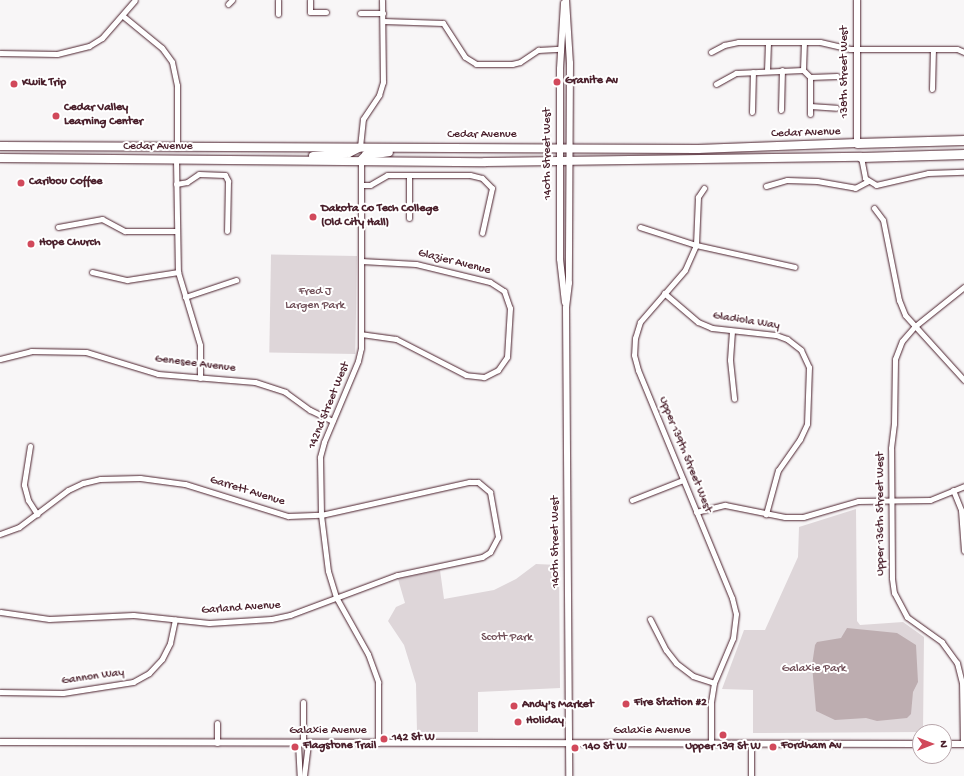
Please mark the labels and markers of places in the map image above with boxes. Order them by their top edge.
place label: Granite Av [565,75,618,89]
place label: Kwik Trip [22,77,66,91]
marker: Granite Av [552,77,562,87]
marker: Kwik Trip [9,79,19,89]
place label: Cedar Valley Learning Center [64,102,143,130]
marker: Cedar Valley Learning Center [51,111,61,121]
place label: Caribou Coffee [29,176,103,190]
marker: Caribou Coffee [16,178,26,188]
place label: Dakota Co Tech College (Old City Hall) [321,203,438,231]
marker: Dakota Co Tech College (Old City Hall) [308,212,318,222]
place label: Hope Church [39,237,100,251]
marker: Hope Church [26,239,36,249]
place label: Fire Station #2 [634,697,707,711]
place label: Andy's Market [522,699,594,713]
marker: Fire Station #2 [621,699,631,709]
marker: Andy's Market [509,701,519,711]
place label: Holiday [526,715,564,729]
marker: Holiday [513,717,523,727]
marker: Upper 139 St W [718,730,728,740]
place label: 142 St W [392,732,435,746]
marker: 142 St W [379,734,389,744]
place label: Flagstone Trail [303,740,376,754]
place label: Fordham Av [781,740,841,754]
place label: 140 St W [583,741,627,755]
place label: Upper 139 St W [685,741,761,755]
marker: Flagstone Trail [290,742,300,752]
marker: Fordham Av [768,742,778,752]
marker: 140 St W [570,743,580,753]

